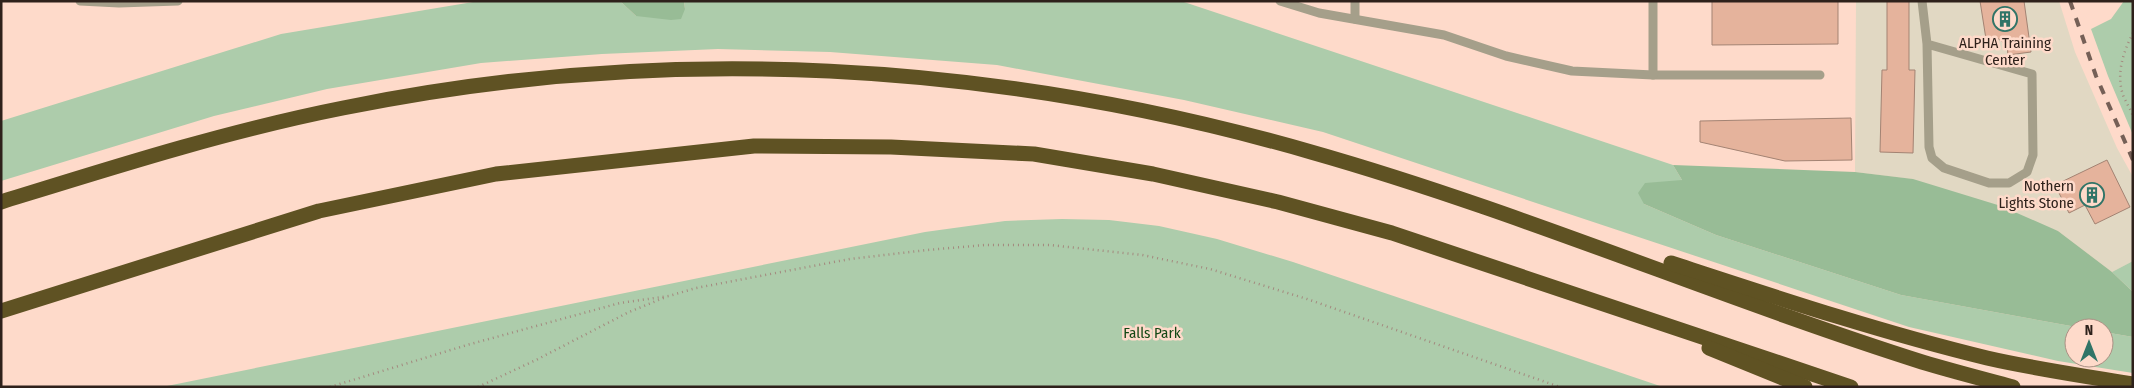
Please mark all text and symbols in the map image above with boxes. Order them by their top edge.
building icon: ALPHA Training Center [1992,6,2018,32]
place label: ALPHA Training Center [1959,34,2051,69]
place label: Nothern Lights Stone [1998,177,2074,212]
building icon: Nothern Lights Stone [2079,182,2105,208]
north arrow [2064,318,2114,368]
text: N [2085,322,2093,339]
park label: Falls Park [1123,324,1181,342]

